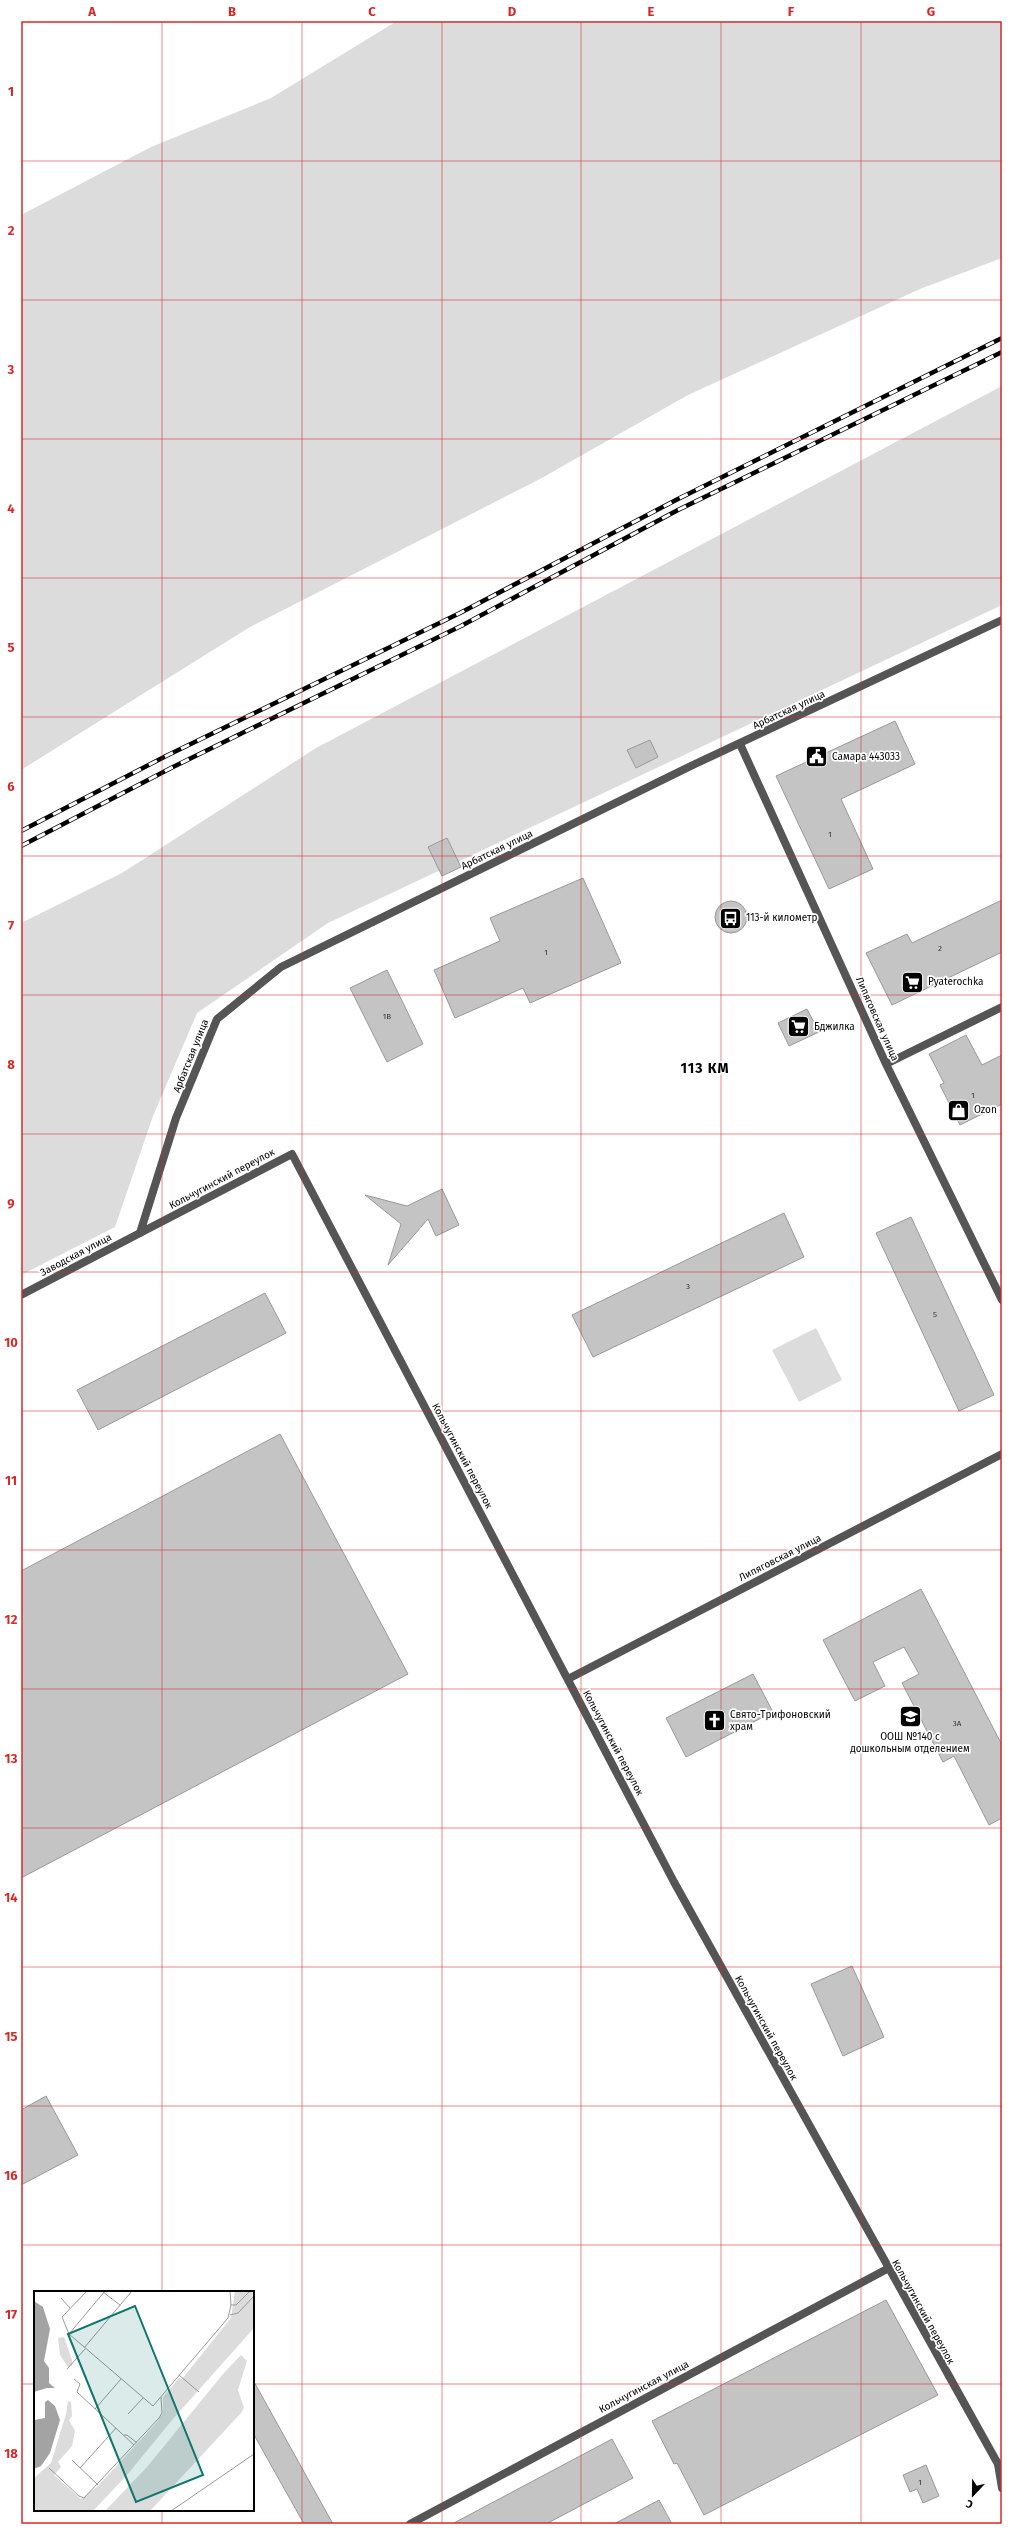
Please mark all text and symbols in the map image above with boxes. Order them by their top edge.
text: A [87,4,96,19]
text: B [228,4,236,19]
text: C [368,4,376,19]
text: D [508,4,517,19]
text: E [648,4,655,19]
text: F [788,4,795,19]
text: G [927,4,935,19]
text: 1 [8,84,14,99]
text: 2 [8,223,15,238]
text: 3 [7,362,15,377]
text: 4 [7,501,15,516]
text: 5 [8,640,15,655]
street label: Арбатская улица [751,688,827,732]
public building icon: Самара 443033 [804,744,830,770]
place label: Самара 443033 [832,751,900,763]
text: 6 [7,779,15,794]
street label: Арбатская улица [459,827,535,873]
house number: 1 [828,830,832,839]
bus stop icon: 113-й километр [718,905,744,931]
place label: 113-й километр [746,912,817,924]
text: 7 [8,918,14,933]
house number: 2 [938,944,942,953]
house number: 1 [544,948,548,957]
supermarket icon: Pyaterochka [900,969,926,995]
street label: Липяговская улица [853,975,901,1063]
place label: Pyaterochka [928,976,983,988]
house number: 1В [383,1012,391,1021]
supermarket icon: Бджилка [785,1014,811,1040]
street label: Арбатская улица [171,1018,211,1094]
place label: Бджилка [814,1021,855,1033]
text: 8 [7,1057,15,1072]
district label: 113 КМ [680,1060,730,1077]
house number: 1 [971,1091,975,1100]
shop icon: Ozon [945,1097,971,1123]
place label: Ozon [974,1104,997,1116]
street label: Кольчугинский переулок [167,1146,278,1212]
text: 9 [7,1196,15,1211]
street label: Заводская улица [38,1231,114,1279]
house number: 3 [686,1282,690,1291]
house number: 5 [933,1310,937,1319]
text: 10 [4,1335,18,1350]
street label: Кольчугинский переулок [429,1401,495,1512]
text: 11 [5,1473,17,1488]
street label: Липяговская улица [737,1532,823,1584]
text: 12 [5,1612,18,1627]
street label: Кольчугинский переулок [580,1688,646,1799]
school or university icon: ООШ №140 с дошкольным отделением [897,1704,923,1730]
church icon: Свято-Трифоновский храм [702,1708,728,1734]
place label: Свято-Трифоновский храм [730,1709,831,1733]
house number: 3А [953,1719,962,1728]
place label: ООШ №140 с дошкольным отделением [850,1731,970,1755]
text: 13 [5,1751,18,1766]
text: 14 [4,1890,18,1905]
street label: Кольчугинский переулок [732,1974,800,2083]
text: 15 [4,2029,18,2044]
text: 16 [4,2168,18,2183]
street label: Кольчугинский переулок [889,2258,957,2367]
inset map [34,2291,254,2511]
text: 17 [5,2307,17,2322]
street label: Кольчугинская улица [597,2358,691,2416]
text: 18 [4,2446,18,2461]
north arrow [953,2475,993,2515]
house number: 1 [918,2478,922,2487]
text: С [963,2496,975,2511]

